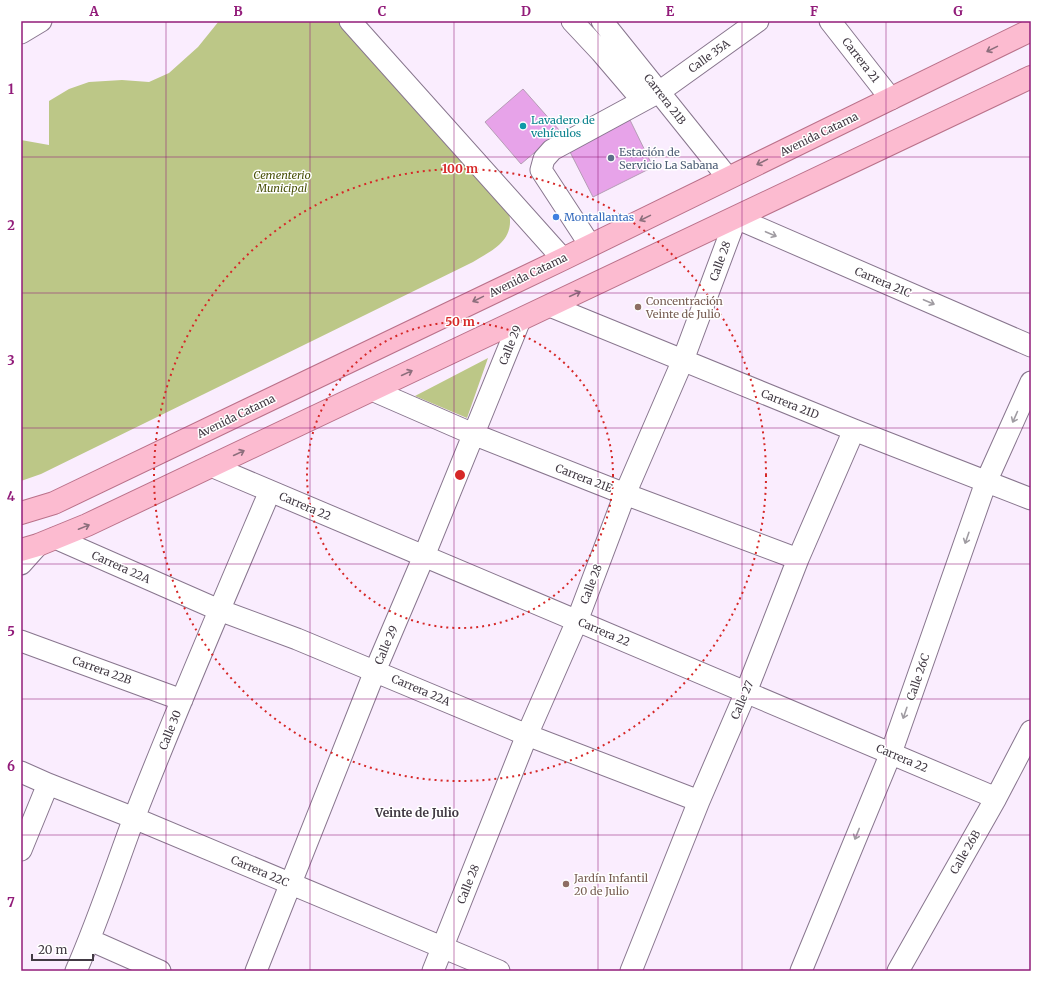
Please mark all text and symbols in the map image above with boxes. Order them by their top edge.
text: A [88,3,99,20]
text: B [233,3,243,20]
text: C [378,3,387,20]
text: D [521,3,531,20]
text: E [666,3,675,20]
text: F [810,3,818,20]
text: G [953,3,963,20]
street label: Carrera 21 [839,35,883,85]
street label: Calle 35A [686,36,733,76]
one-way arrow [986,46,998,53]
street label: Carrera 21B [641,71,689,128]
text: 1 [8,81,14,98]
street label: Avenida Catama [777,109,860,159]
place label: Lavadero de vehículos [530,113,595,140]
marker: Lavadero de vehículos [518,121,528,131]
place label: Estación de Servicio La Sabana [619,145,719,172]
marker: Estación de Servicio La Sabana [606,153,616,163]
one-way arrow [756,159,768,166]
text: 100 m [442,161,478,176]
park label: Cementerio Municipal [253,168,311,195]
place label: Montallantas [564,210,634,224]
marker: Montallantas [551,212,561,222]
one-way arrow [639,215,651,222]
text: 2 [7,217,15,234]
one-way arrow [765,230,777,238]
street label: Calle 28 [706,239,734,283]
street label: Avenida Catama [486,250,569,300]
street label: Carrera 21C [853,264,913,300]
one-way arrow [569,290,581,297]
place label: Concentración Veinte de Julio [645,294,724,321]
one-way arrow [472,296,484,303]
one-way arrow [923,299,935,306]
marker: Concentración Veinte de Julio [633,302,643,312]
text: 50 m [445,314,475,329]
street label: Calle 29 [496,323,524,367]
text: 3 [7,352,15,369]
one-way arrow [401,369,413,376]
street label: Carrera 21D [759,386,821,422]
street label: Avenida Catama [194,391,277,441]
one-way arrow [1011,411,1018,423]
one-way arrow [233,449,245,456]
street label: Carrera 21E [554,461,614,495]
centre of rings [453,468,467,482]
text: 4 [7,488,16,505]
street label: Carrera 22 [277,489,333,523]
one-way arrow [77,522,89,530]
one-way arrow [962,532,970,544]
street label: Carrera 22A [90,548,153,586]
street label: Calle 28 [577,562,605,606]
street label: Carrera 22 [576,615,632,649]
text: 5 [7,623,15,640]
street label: Calle 29 [371,623,401,667]
street label: Calle 26C [903,652,933,702]
street label: Carrera 22B [70,653,134,687]
street label: Carrera 22A [389,671,453,709]
street label: Calle 27 [728,678,756,722]
one-way arrow [901,707,908,720]
street label: Calle 30 [156,708,184,752]
street label: Carrera 22 [874,741,930,775]
text: 6 [7,758,15,775]
district label: Veinte de Julio [374,805,459,820]
street label: Calle 26B [947,827,983,876]
one-way arrow [853,828,861,840]
street label: Carrera 22C [229,852,291,890]
street label: Calle 28 [454,862,482,906]
place label: Jardín Infantil 20 de Julio [573,871,649,898]
marker: Jardín Infantil 20 de Julio [561,879,571,889]
text: 7 [7,894,15,911]
scale bar [32,936,93,962]
text: 20 m [38,942,67,957]

